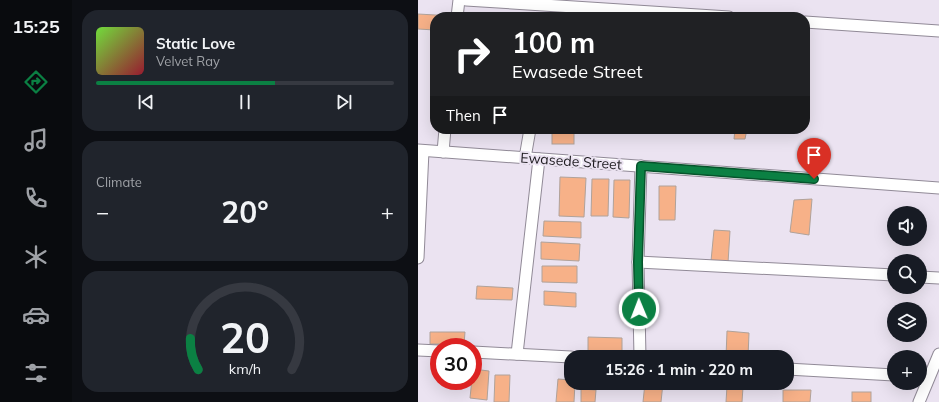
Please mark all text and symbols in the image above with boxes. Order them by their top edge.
text: 15:25 [12,15,60,38]
text: 100 m [512,25,595,60]
icon: right [446,28,498,80]
text: Static Love [156,34,235,53]
text: Velvet Ray [156,53,220,69]
text: Ewasede Street [512,60,642,83]
icon: directions [22,68,50,96]
icon: previous [135,91,157,113]
icon: pause [234,91,256,113]
icon: next [333,91,355,113]
icon: arrive [489,104,511,126]
text: Then [446,106,481,125]
icon: music [22,126,50,154]
pin [797,138,831,179]
icon: arrive [803,144,825,166]
street label: Ewasede Street [520,148,622,174]
text: Climate [96,174,142,190]
icon: phone [22,184,50,212]
text: 20° [221,193,269,231]
text: − [96,198,109,226]
text: + [381,198,394,226]
map controls [887,206,927,390]
button: sound [887,206,927,246]
icon: climate [22,243,50,271]
button: search [887,254,927,294]
position arrow [618,288,660,330]
icon: car [22,301,50,329]
button: layers [887,302,927,342]
text: 20 [220,310,270,362]
speed limit sign: 30 [430,338,482,390]
button: + [887,350,927,390]
icon: filters [22,359,50,387]
text: km/h [229,359,261,377]
text: 15:26 · 1 min · 220 m [605,360,753,379]

